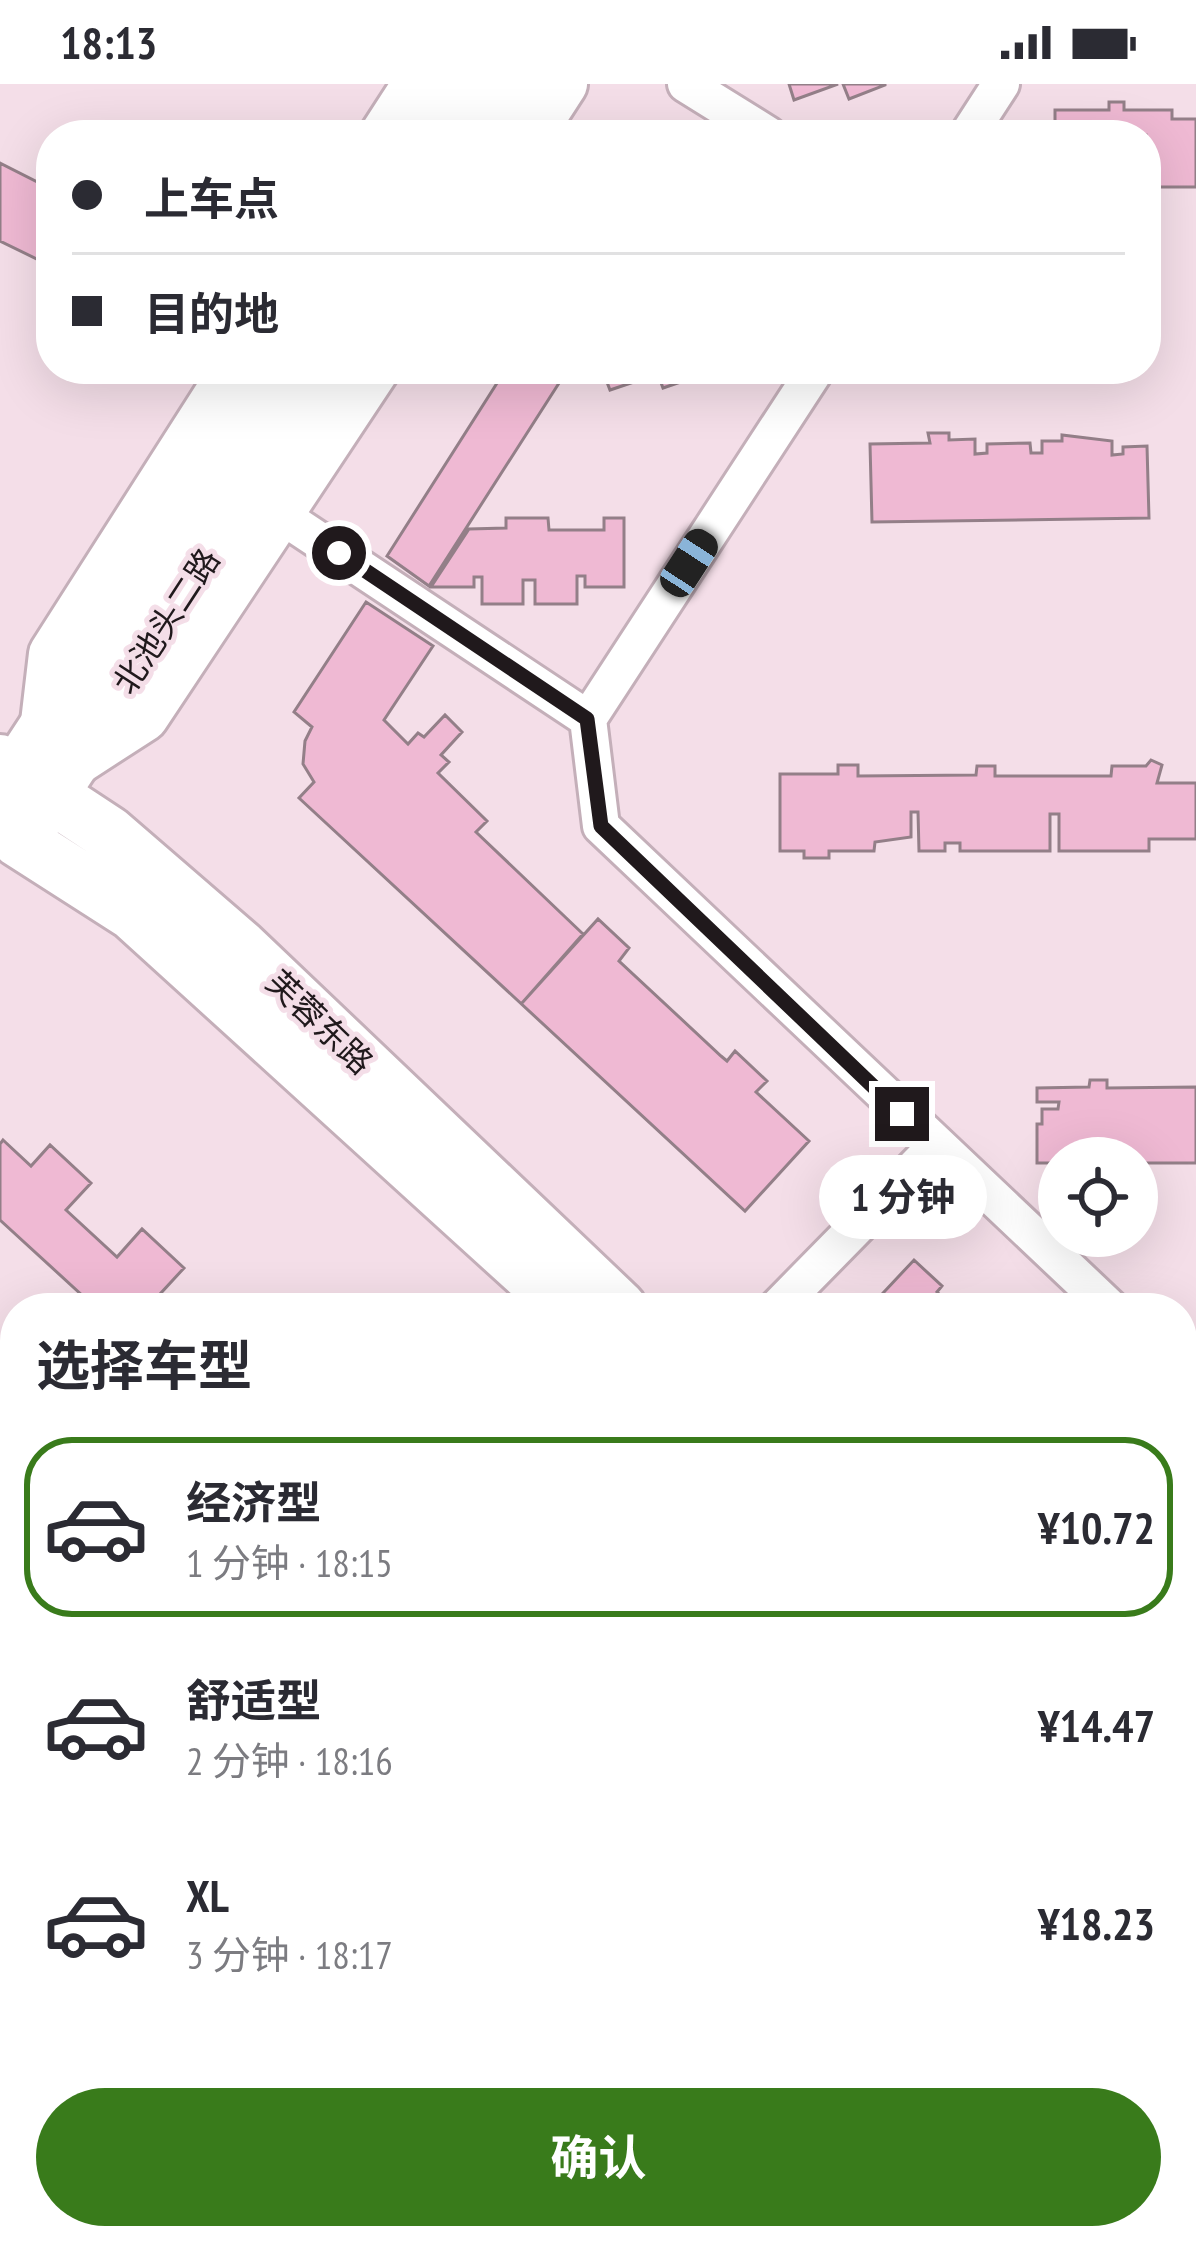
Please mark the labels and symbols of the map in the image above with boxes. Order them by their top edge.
car [654,523,724,603]
route start [312,526,366,580]
street label: 北池头二路 [103,540,229,702]
street label: 芙蓉东路 [258,960,383,1083]
route end [875,1087,929,1141]
callout: 1 分钟 [818,1156,986,1240]

